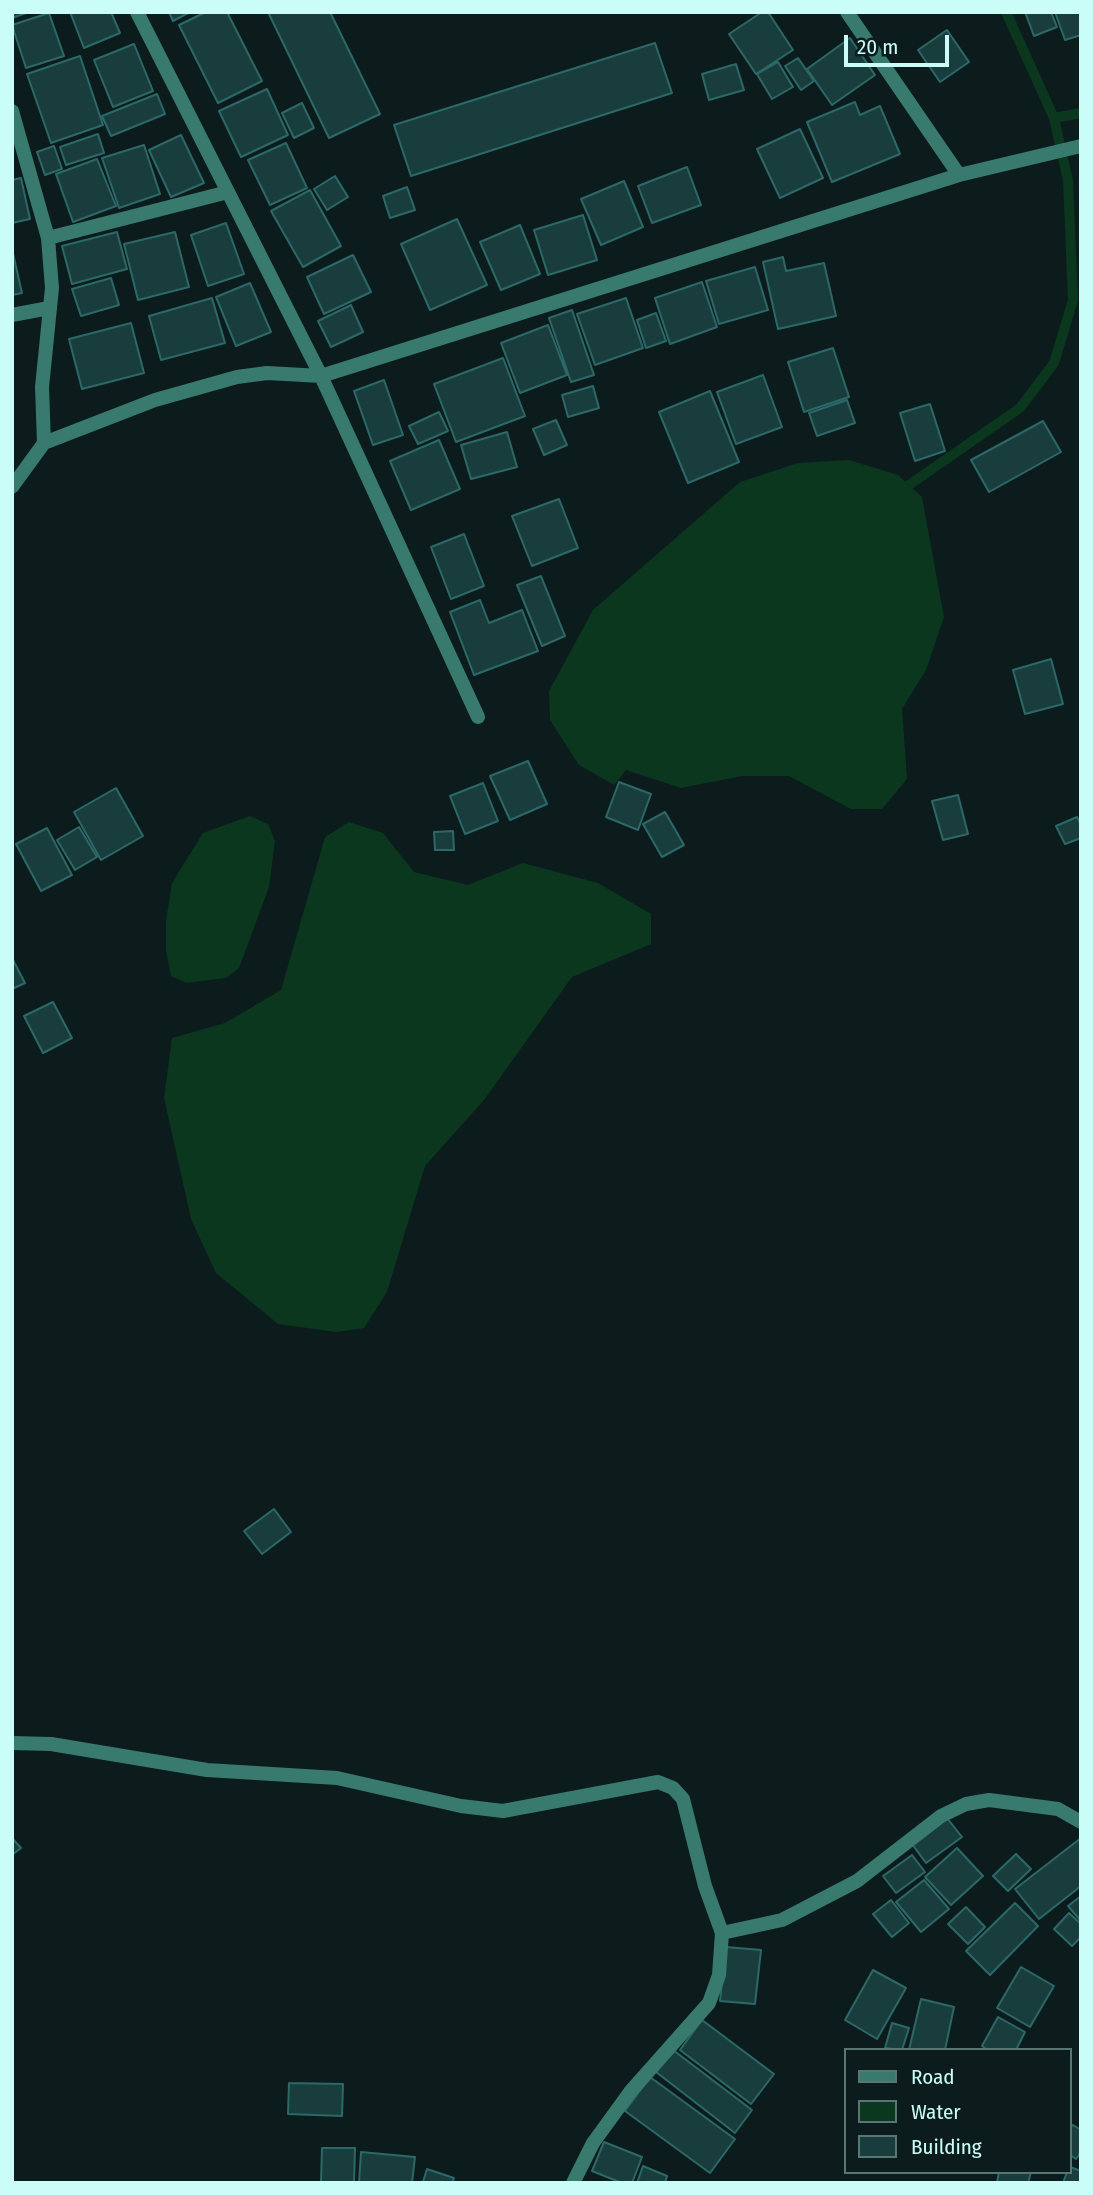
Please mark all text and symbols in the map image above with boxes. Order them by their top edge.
scale bar [848,21,953,65]
text: 20 m [857,34,898,60]
legend [844,2048,1072,2174]
text: Road [911,2064,955,2090]
text: Water [911,2099,961,2125]
text: Building [911,2134,982,2160]

